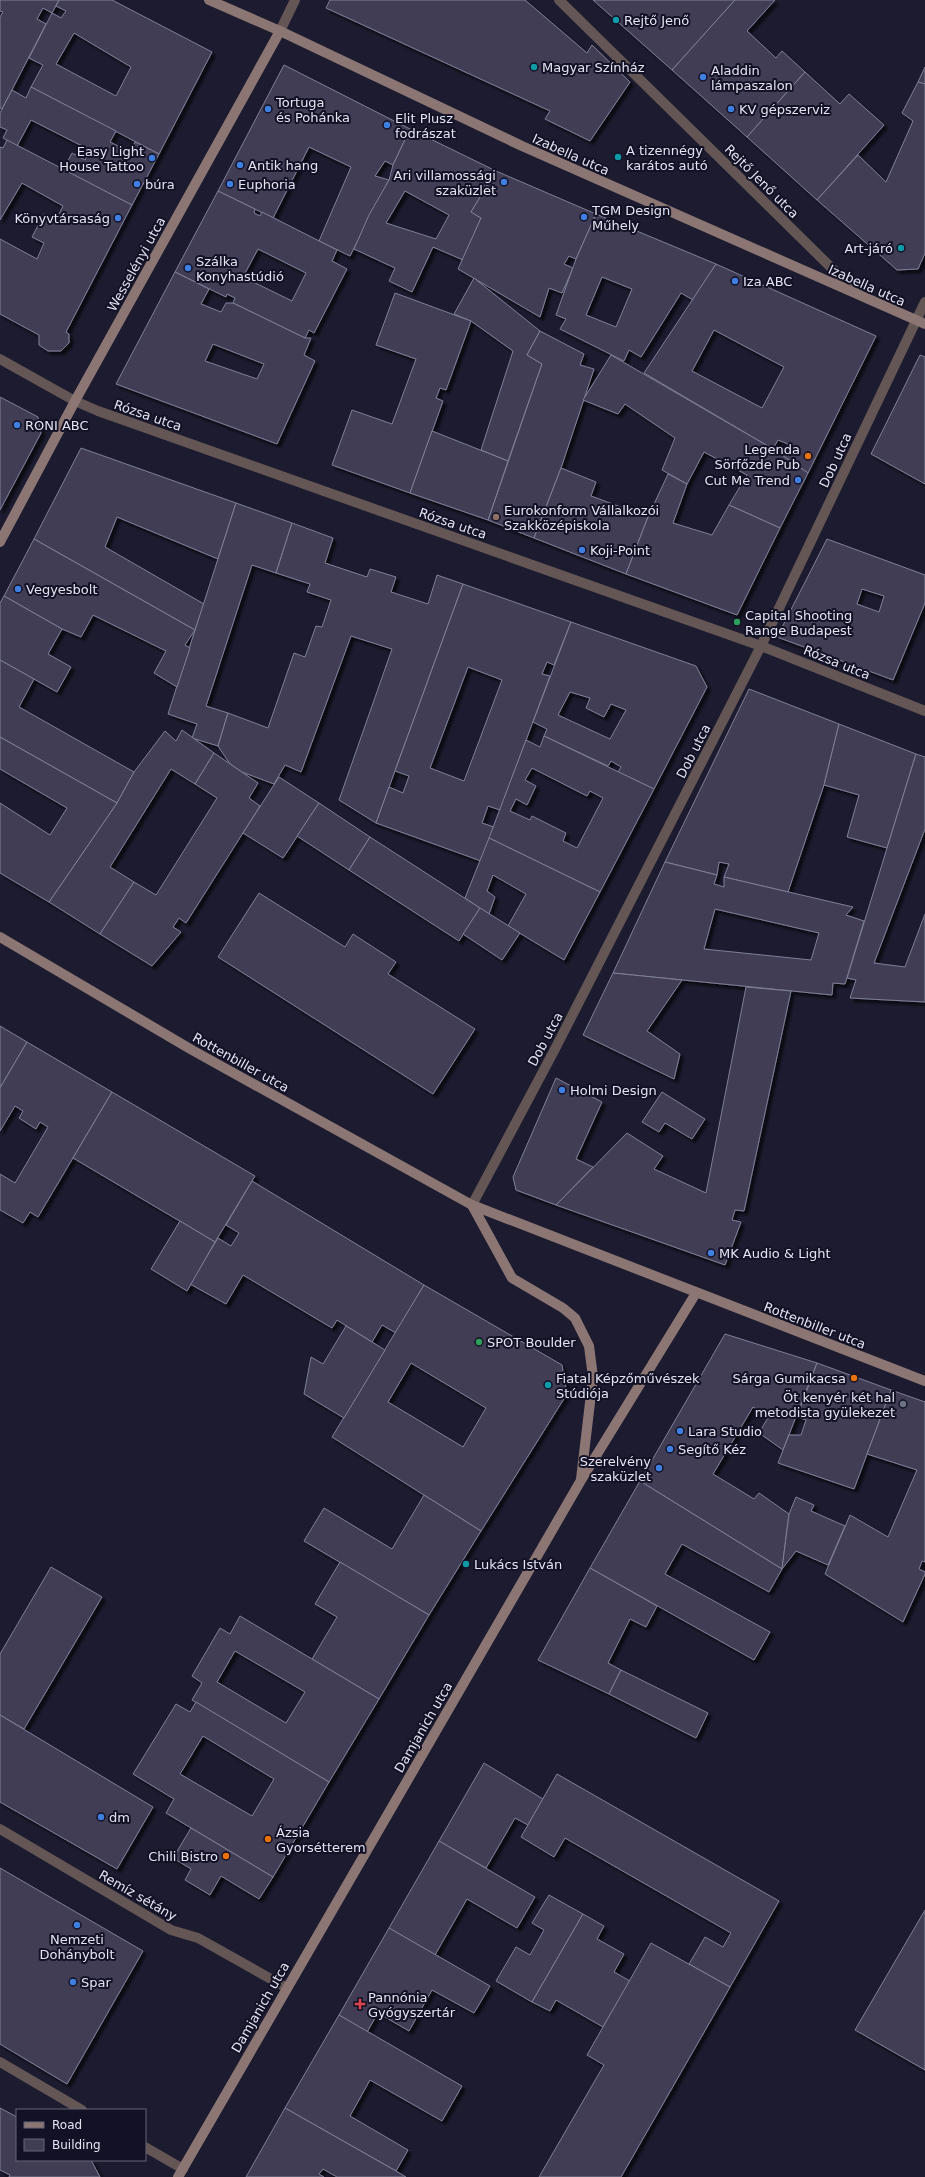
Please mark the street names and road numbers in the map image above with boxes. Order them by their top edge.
street label: Izabella utca [530,131,612,178]
street label: Rejtő Jenő utca [722,141,802,221]
street label: Wesselényi utca [104,215,169,314]
street label: Izabella utca [826,262,908,309]
street label: Rózsa utca [112,397,184,434]
street label: Dob utca [816,430,855,490]
street label: Rózsa utca [417,505,489,542]
street label: Rózsa utca [801,642,872,683]
street label: Dob utca [673,722,713,781]
street label: Dob utca [525,1010,566,1069]
street label: Rottenbiller utca [190,1030,292,1095]
street label: Rottenbiller utca [762,1299,868,1352]
street label: Damjanich utca [391,1679,455,1775]
street label: Remíz sétány [96,1867,180,1924]
street label: Damjanich utca [228,1959,292,2055]

